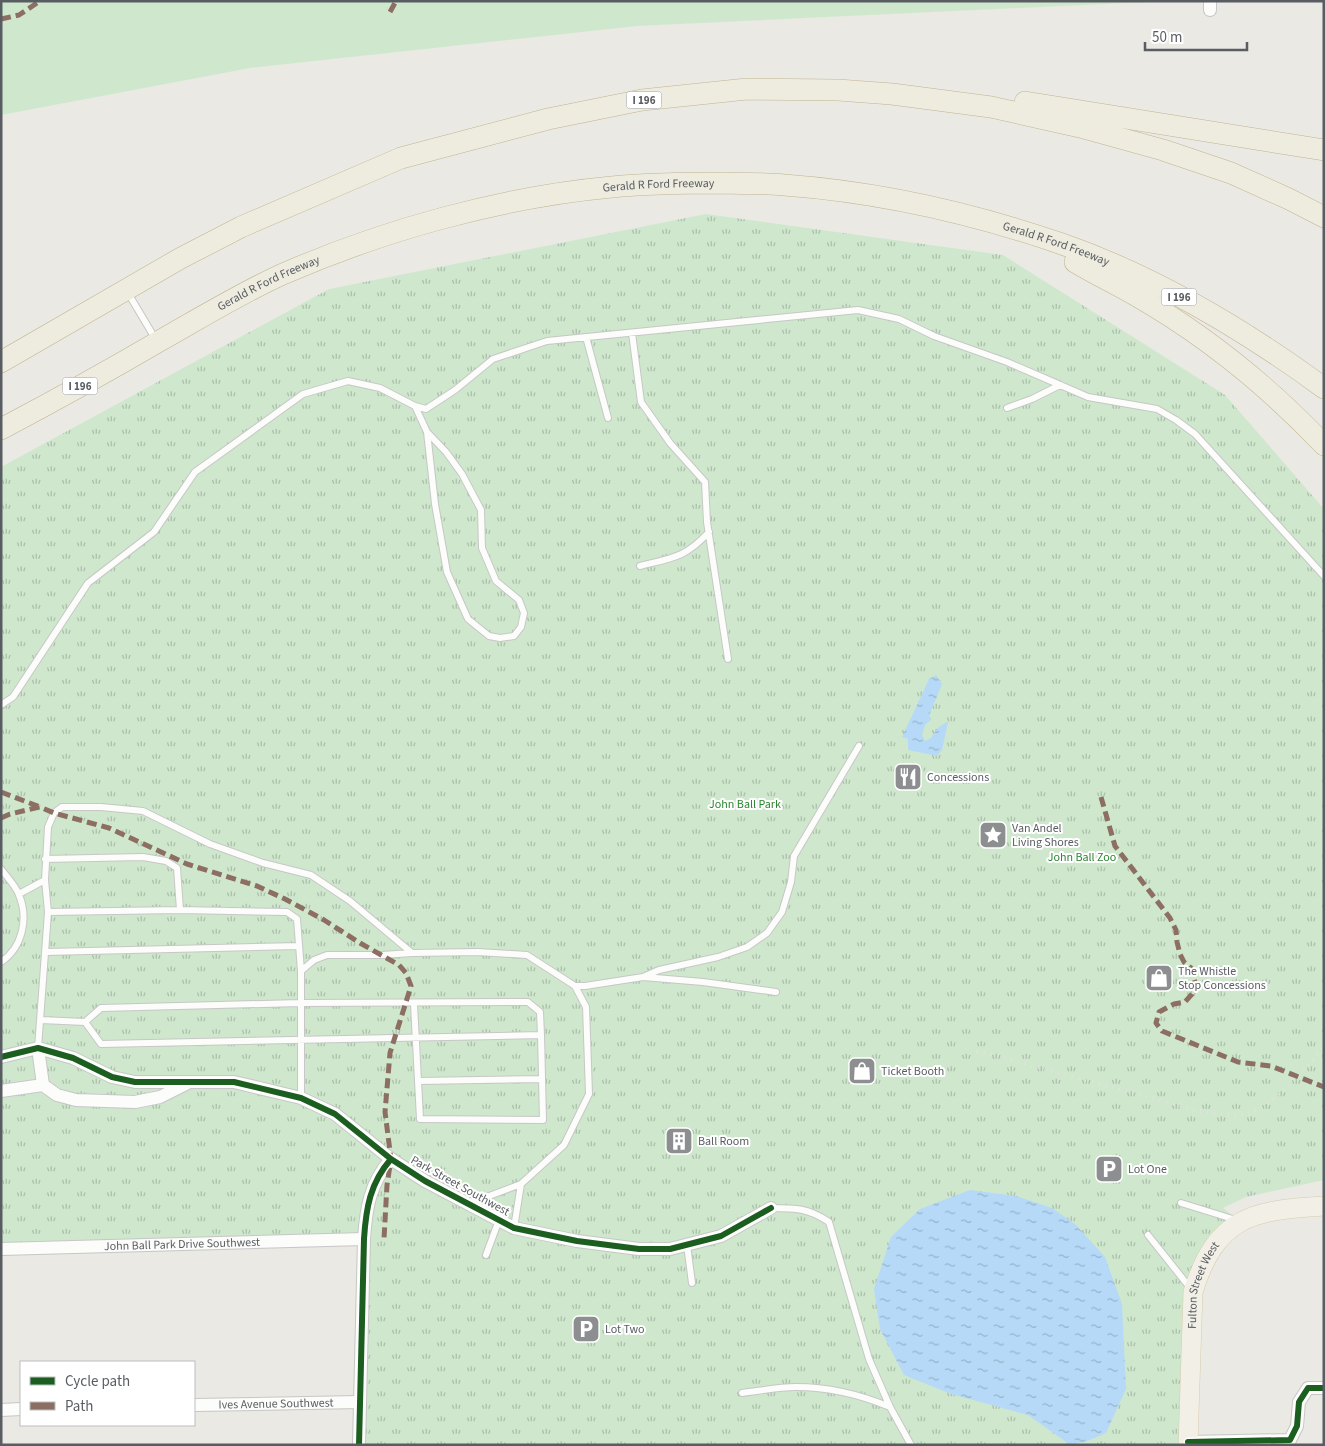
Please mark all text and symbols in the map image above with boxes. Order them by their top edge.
scale bar [1145,20,1248,52]
text: 50 m [1152,27,1182,48]
road number: I 196 [626,92,662,108]
street label: Gerald R Ford Freeway [602,175,715,196]
street label: Gerald R Ford Freeway [1001,217,1113,270]
street label: Gerald R Ford Freeway [214,251,323,315]
road number: I 196 [1162,288,1196,306]
road number: I 196 [62,378,98,394]
restaurant icon: Concessions [893,762,923,792]
place label: Concessions [927,769,989,786]
park label: John Ball Park [709,796,781,813]
place icon: Van Andel Living Shores [978,820,1008,850]
place label: Van Andel Living Shores [1012,820,1079,851]
park label: John Ball Zoo [1048,849,1116,866]
shop icon: The Whistle Stop Concessions [1144,963,1174,993]
place label: The Whistle Stop Concessions [1178,963,1266,994]
shop icon: Ticket Booth [847,1056,877,1086]
place label: Ticket Booth [881,1063,944,1080]
building icon: Ball Room [664,1126,694,1156]
place label: Ball Room [698,1133,749,1150]
street label: Park Street Southwest [407,1152,513,1220]
parking icon: Lot One [1094,1154,1124,1184]
place label: Lot One [1128,1161,1167,1178]
street label: John Ball Park Drive Southwest [104,1233,260,1255]
street label: Fulton Street West [1183,1238,1223,1329]
parking icon: Lot Two [571,1314,601,1344]
place label: Lot Two [605,1321,645,1338]
legend [20,1361,195,1426]
text: Cycle path [65,1371,130,1392]
street label: Ives Avenue Southwest [218,1394,334,1413]
text: Path [65,1396,93,1417]

